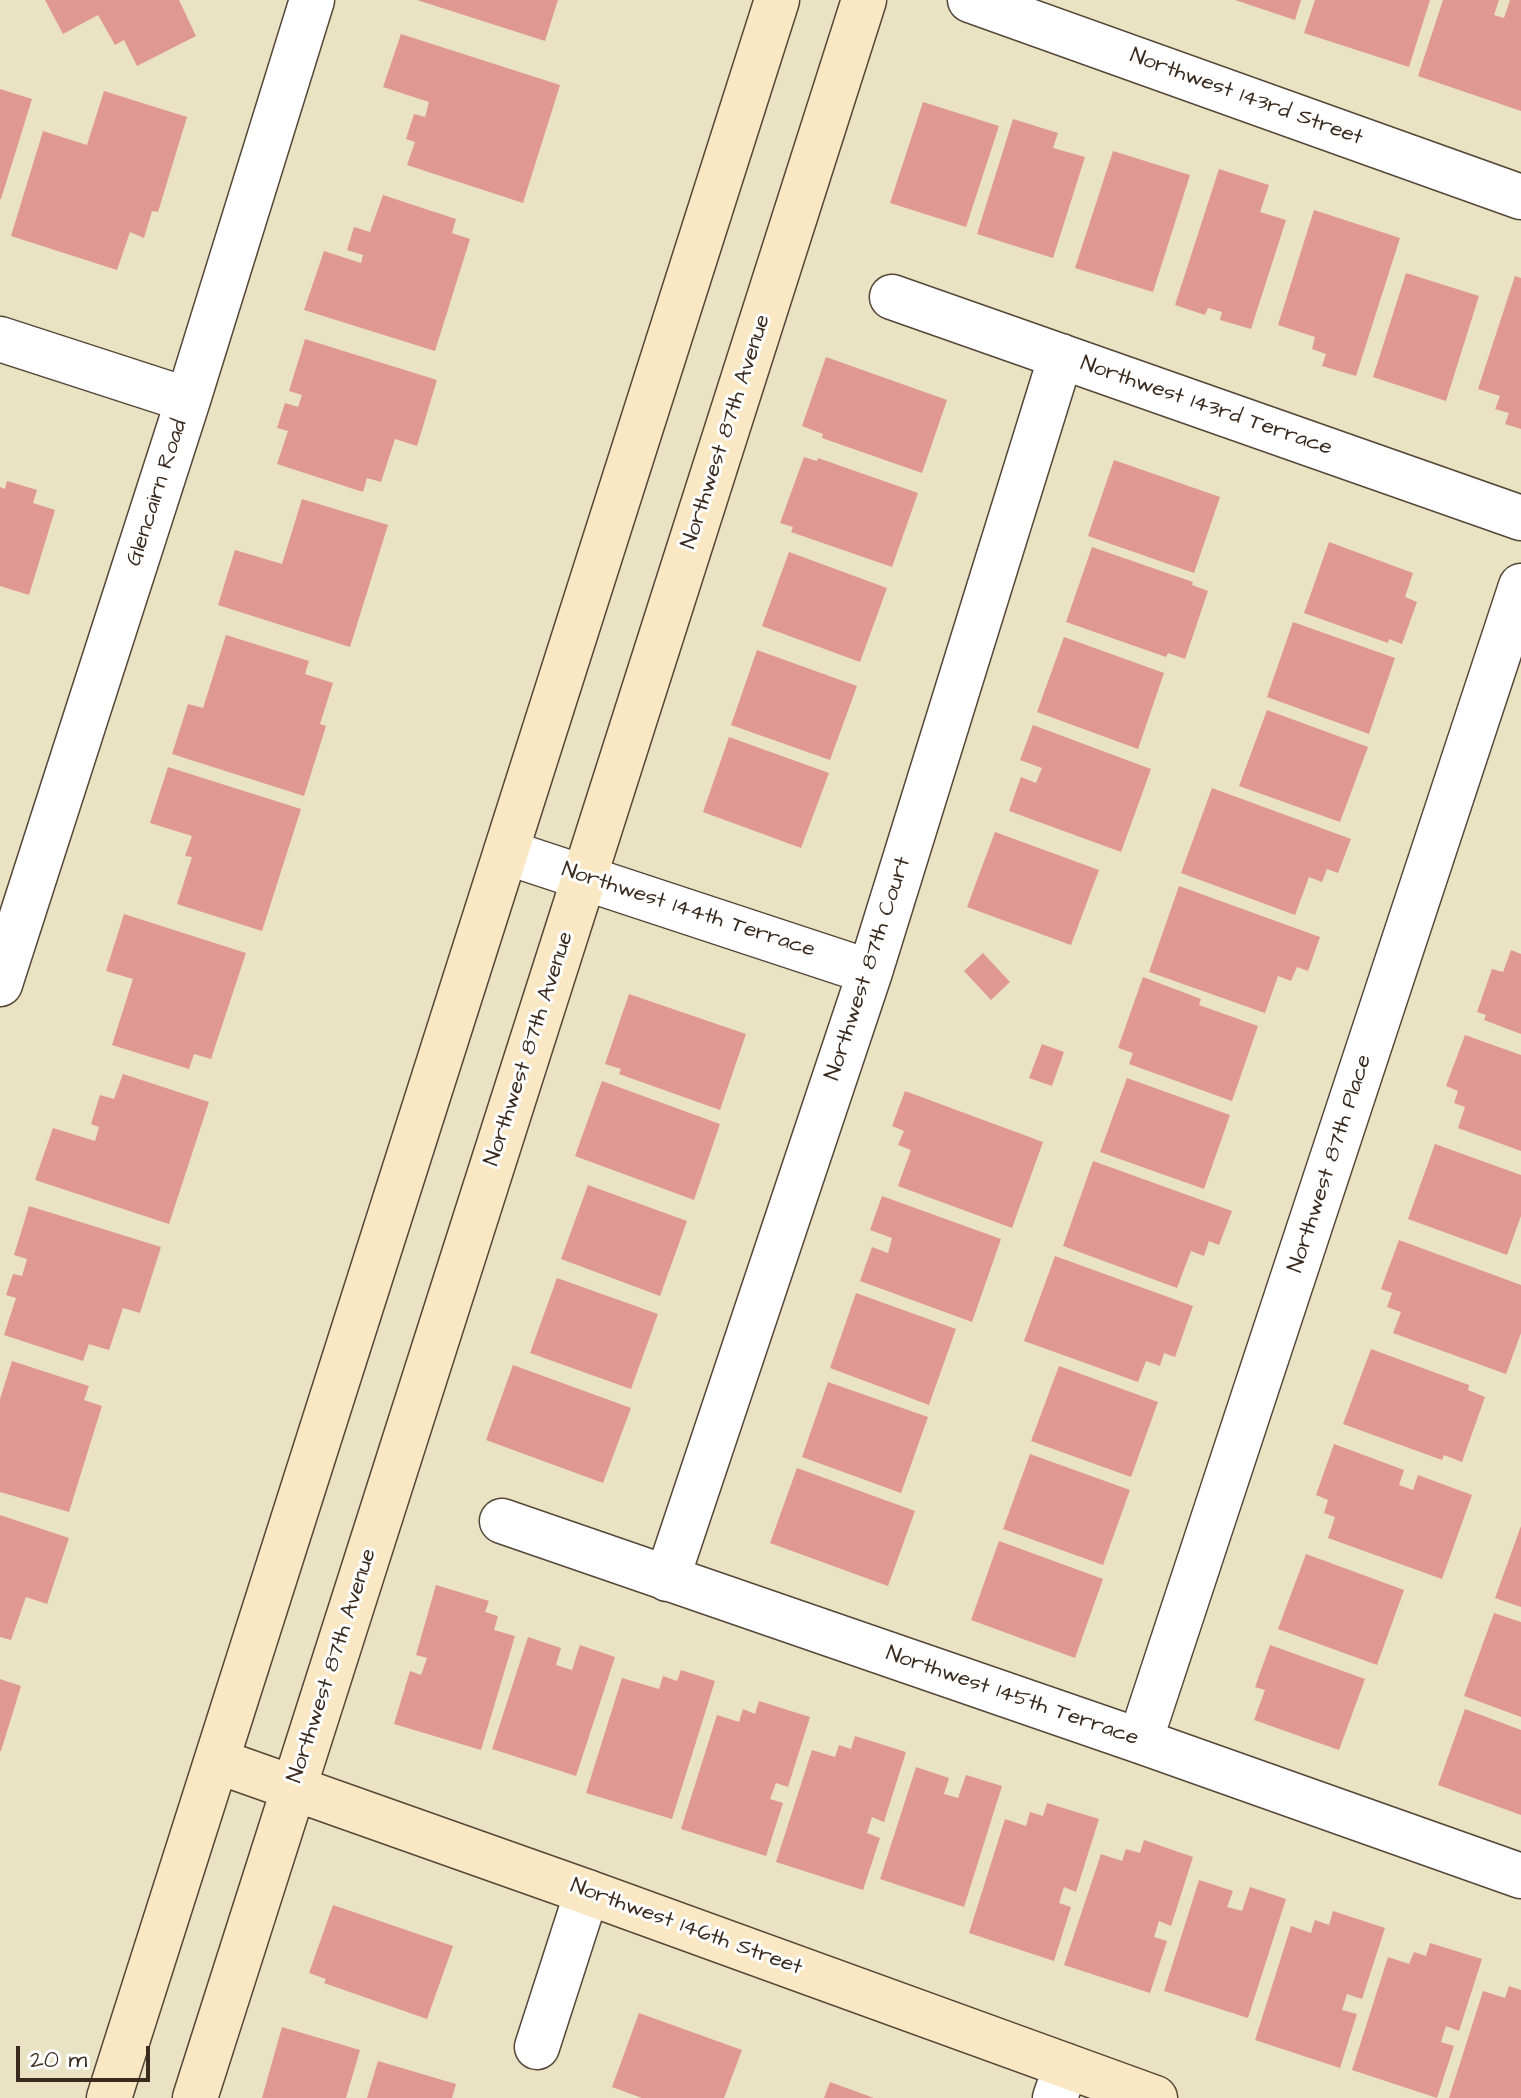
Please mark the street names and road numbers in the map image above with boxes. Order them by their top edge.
street label: Northwest 143rd Street [1126,44,1366,152]
street label: Northwest 87th Avenue [677,312,777,552]
street label: Northwest 143rd Terrace [1077,351,1335,463]
street label: Glencairn Road [122,416,194,570]
street label: Northwest 87th Court [820,854,918,1084]
street label: Northwest 144th Terrace [558,858,818,964]
street label: Northwest 87th Avenue [480,929,580,1169]
street label: Northwest 87th Place [1283,1052,1379,1276]
street label: Northwest 87th Avenue [283,1546,383,1786]
street label: Northwest 145th Terrace [882,1641,1142,1753]
street label: Northwest 146th Street [567,1874,805,1982]

